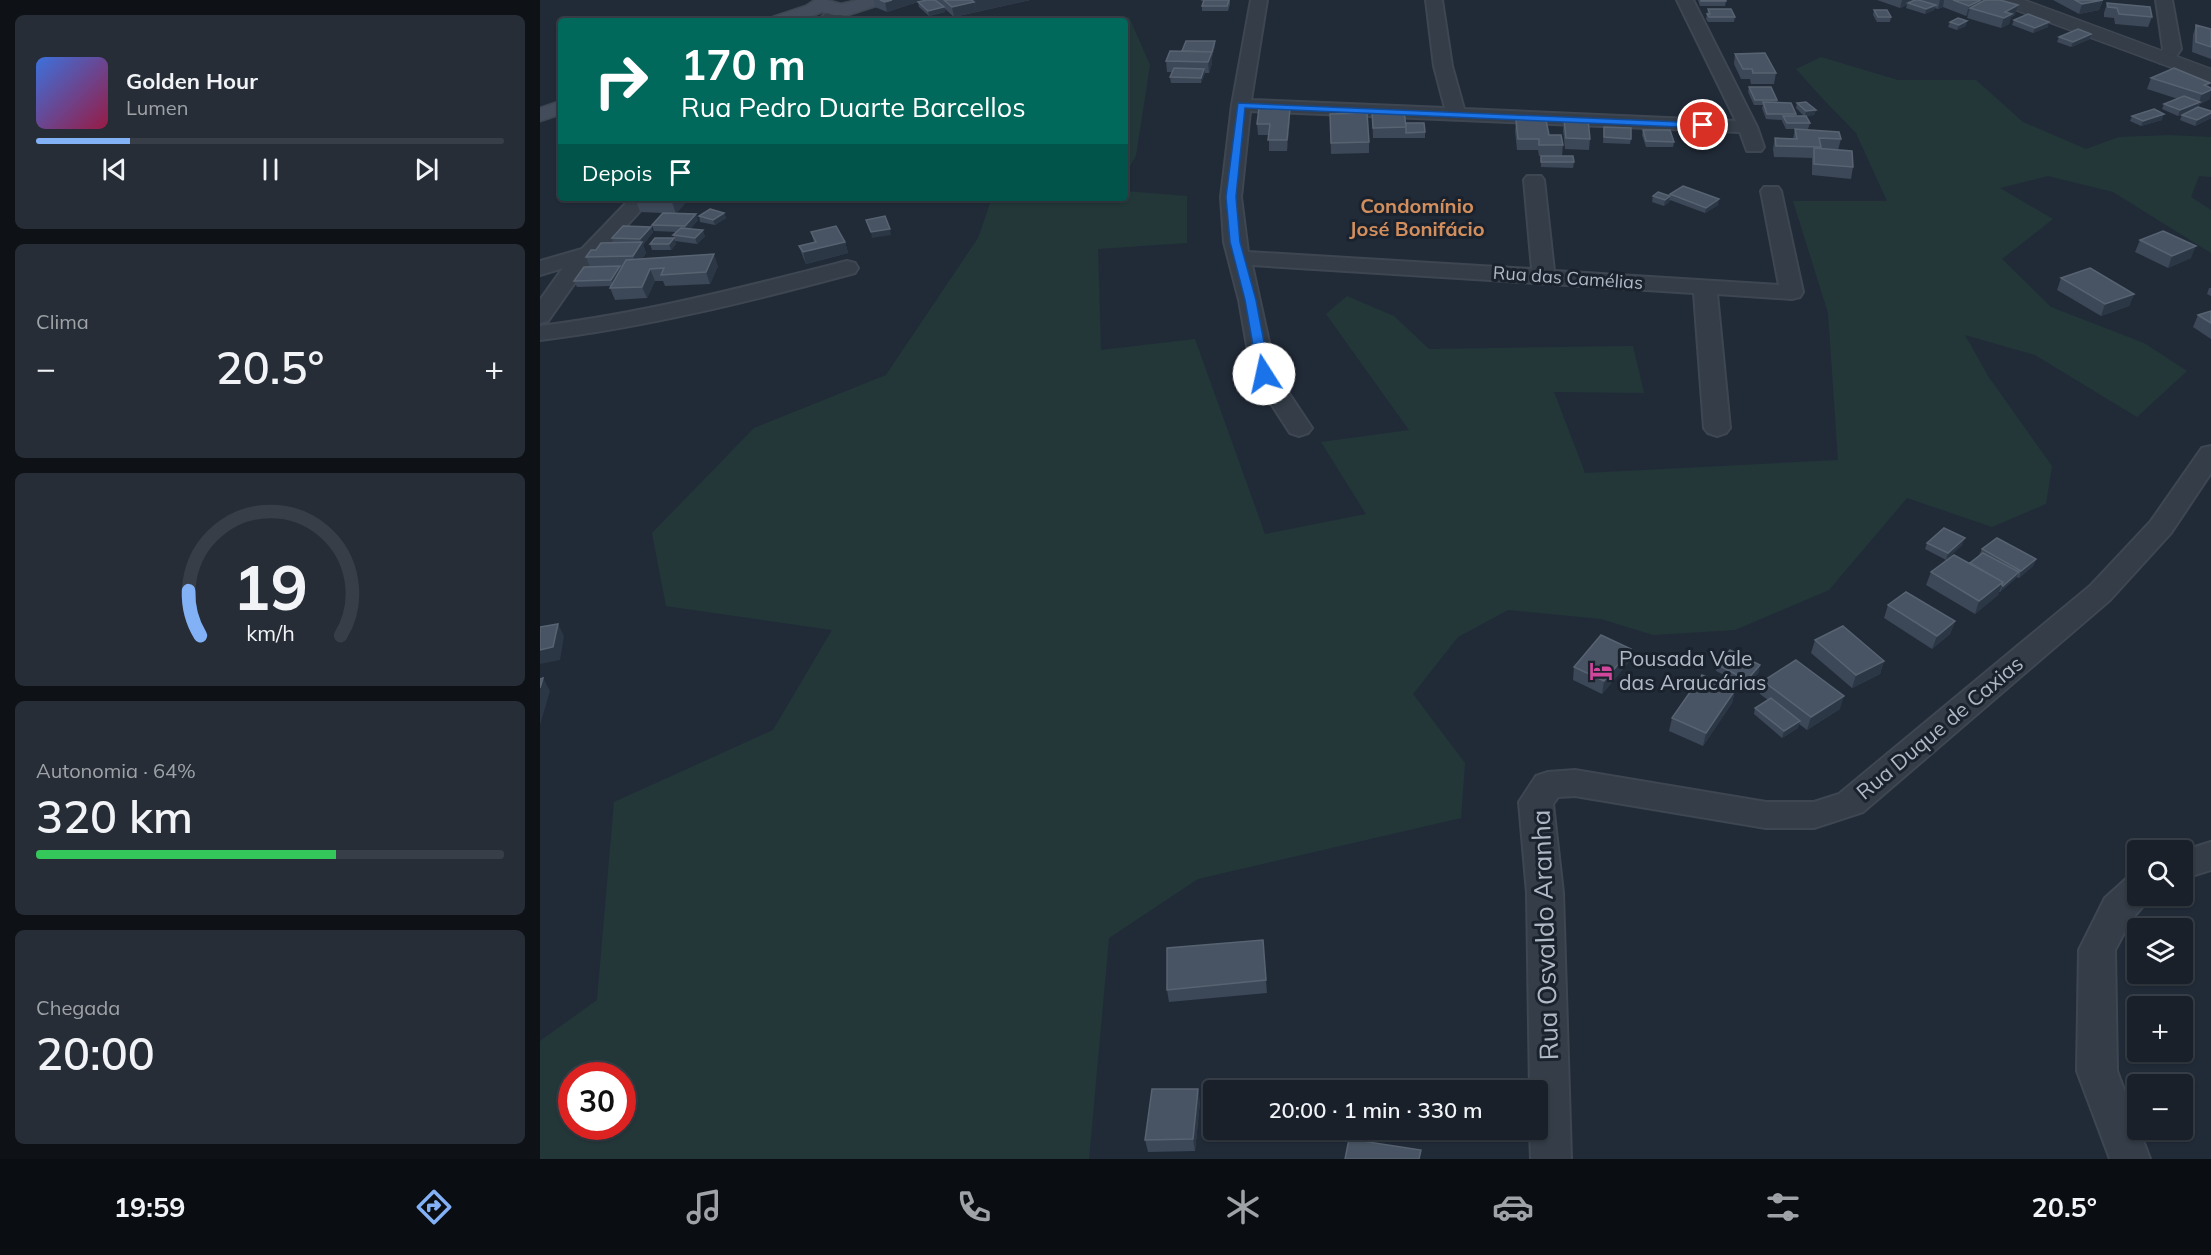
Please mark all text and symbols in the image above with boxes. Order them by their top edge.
text: 170 m [681,38,806,91]
icon: right [582,42,660,120]
text: Golden Hour [126,67,258,95]
text: Rua Pedro Duarte Barcellos [681,90,1026,124]
text: Lumen [126,95,188,120]
pin [1677,99,1728,150]
icon: arrive [1686,108,1719,141]
icon: previous [98,153,131,186]
icon: pause [254,153,287,186]
icon: next [410,153,443,186]
icon: arrive [664,156,697,189]
text: Depois [582,159,652,187]
district label: Condomínio José Bonifácio [1349,193,1485,241]
street label: Rua das Camélias [1492,261,1644,294]
text: Clima [36,309,89,334]
text: 20.5° [216,339,324,395]
position arrow [1232,342,1296,406]
text: − [36,347,56,388]
text: + [484,347,504,388]
text: 19 [233,548,307,627]
text: km/h [246,620,294,647]
place label: Pousada Vale das Araucárias [1619,645,1766,695]
street label: Rua Duque de Caxias [1851,650,2028,805]
hotel icon: Pousada Vale das Araucárias [1588,658,1614,684]
text: Autonomia · 64% [36,758,196,783]
text: 320 km [36,788,193,844]
street label: Rua Osvaldo Aranha [1524,809,1565,1061]
map controls [2127,840,2193,1140]
button: search [2127,840,2193,906]
button: layers [2127,918,2193,984]
text: Chegada [36,995,120,1020]
button: + [2127,996,2193,1062]
text: 20:00 [36,1025,155,1081]
speed limit sign: 30 [558,1062,636,1140]
button: − [2127,1074,2193,1140]
text: 20:00 · 1 min · 330 m [1268,1096,1483,1124]
icon: directions [413,1186,455,1228]
icon: music [683,1186,725,1228]
icon: phone [953,1186,995,1228]
icon: climate [1222,1186,1264,1228]
icon: car [1492,1186,1534,1228]
icon: filters [1762,1186,1804,1228]
text: 19:59 [114,1190,185,1224]
text: 20.5° [2032,1190,2097,1224]

